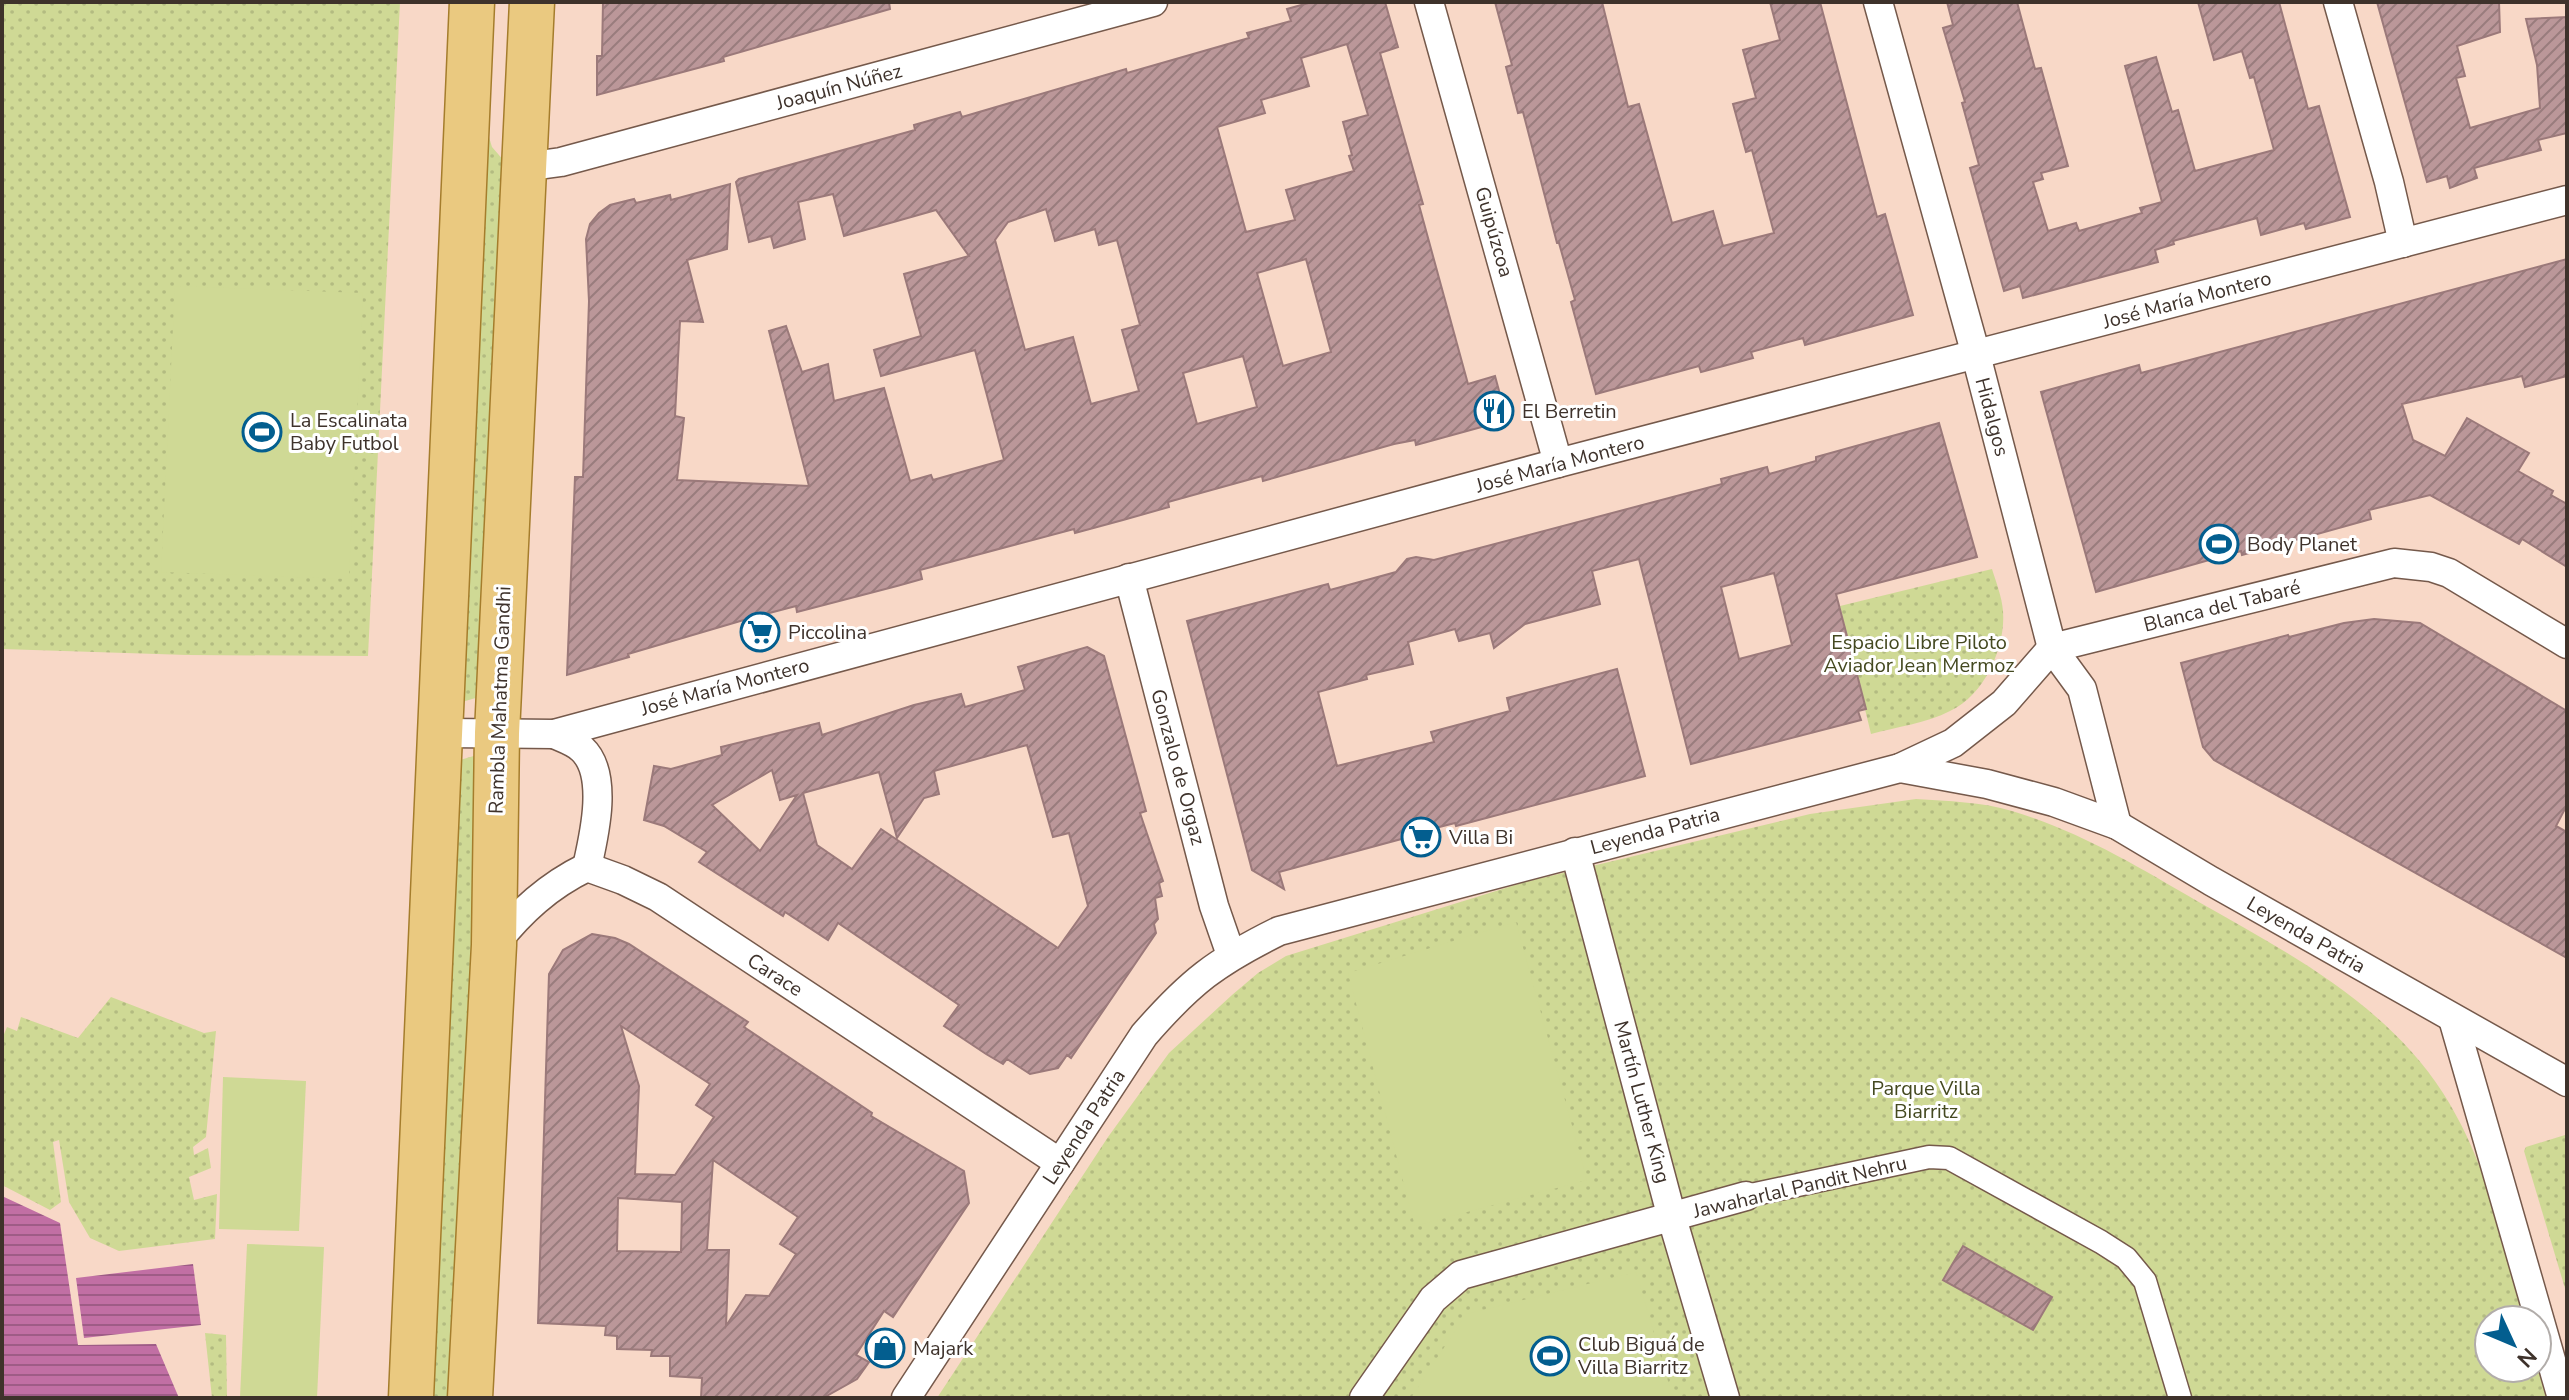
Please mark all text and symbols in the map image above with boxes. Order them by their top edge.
street label: Joaquín Núñez [772,57,905,117]
street label: Guipúzcoa [1468,184,1520,280]
street label: José María Montero [2099,265,2274,336]
street label: Hidalgos [1969,375,2015,459]
restaurant icon: El Berretin [1473,390,1515,432]
place label: El Berretin [1522,398,1617,425]
place label: La Escalinata Baby Futbol [290,407,408,457]
sports icon: La Escalinata Baby Futbol [241,411,283,453]
street label: José María Montero [1472,429,1647,500]
sports icon: Body Planet [2198,523,2240,565]
place label: Body Planet [2247,531,2358,558]
street label: Blanca del Tabaré [2141,573,2303,639]
street label: Rambla Mahatma Gandhi [483,586,517,814]
supermarket icon: Piccolina [739,611,781,653]
place label: Piccolina [788,619,867,646]
park label: Espacio Libre Piloto Aviador Jean Mermoz [1823,629,2015,679]
street label: José María Montero [637,652,812,723]
street label: Gonzalo de Orgaz [1144,686,1212,848]
street label: Leyenda Patria [1587,801,1723,861]
supermarket icon: Villa Bi [1400,816,1442,858]
place label: Villa Bi [1448,824,1513,851]
street label: Leyenda Patria [2242,890,2370,980]
street label: Carace [742,947,808,1003]
street label: Martín Luther King [1607,1018,1677,1186]
street label: Leyenda Patria [1036,1064,1132,1190]
park label: Parque Villa Biarritz [1871,1075,1981,1125]
street label: Jawaharlal Pandit Nehru [1689,1149,1910,1225]
north arrow [2473,1304,2553,1384]
shop icon: Majark [864,1327,906,1369]
place label: Club Biguá de Villa Biarritz [1577,1331,1705,1381]
place label: Majark [913,1335,974,1362]
sports icon: Club Biguá de Villa Biarritz [1529,1335,1571,1377]
text: N [2510,1341,2543,1374]

